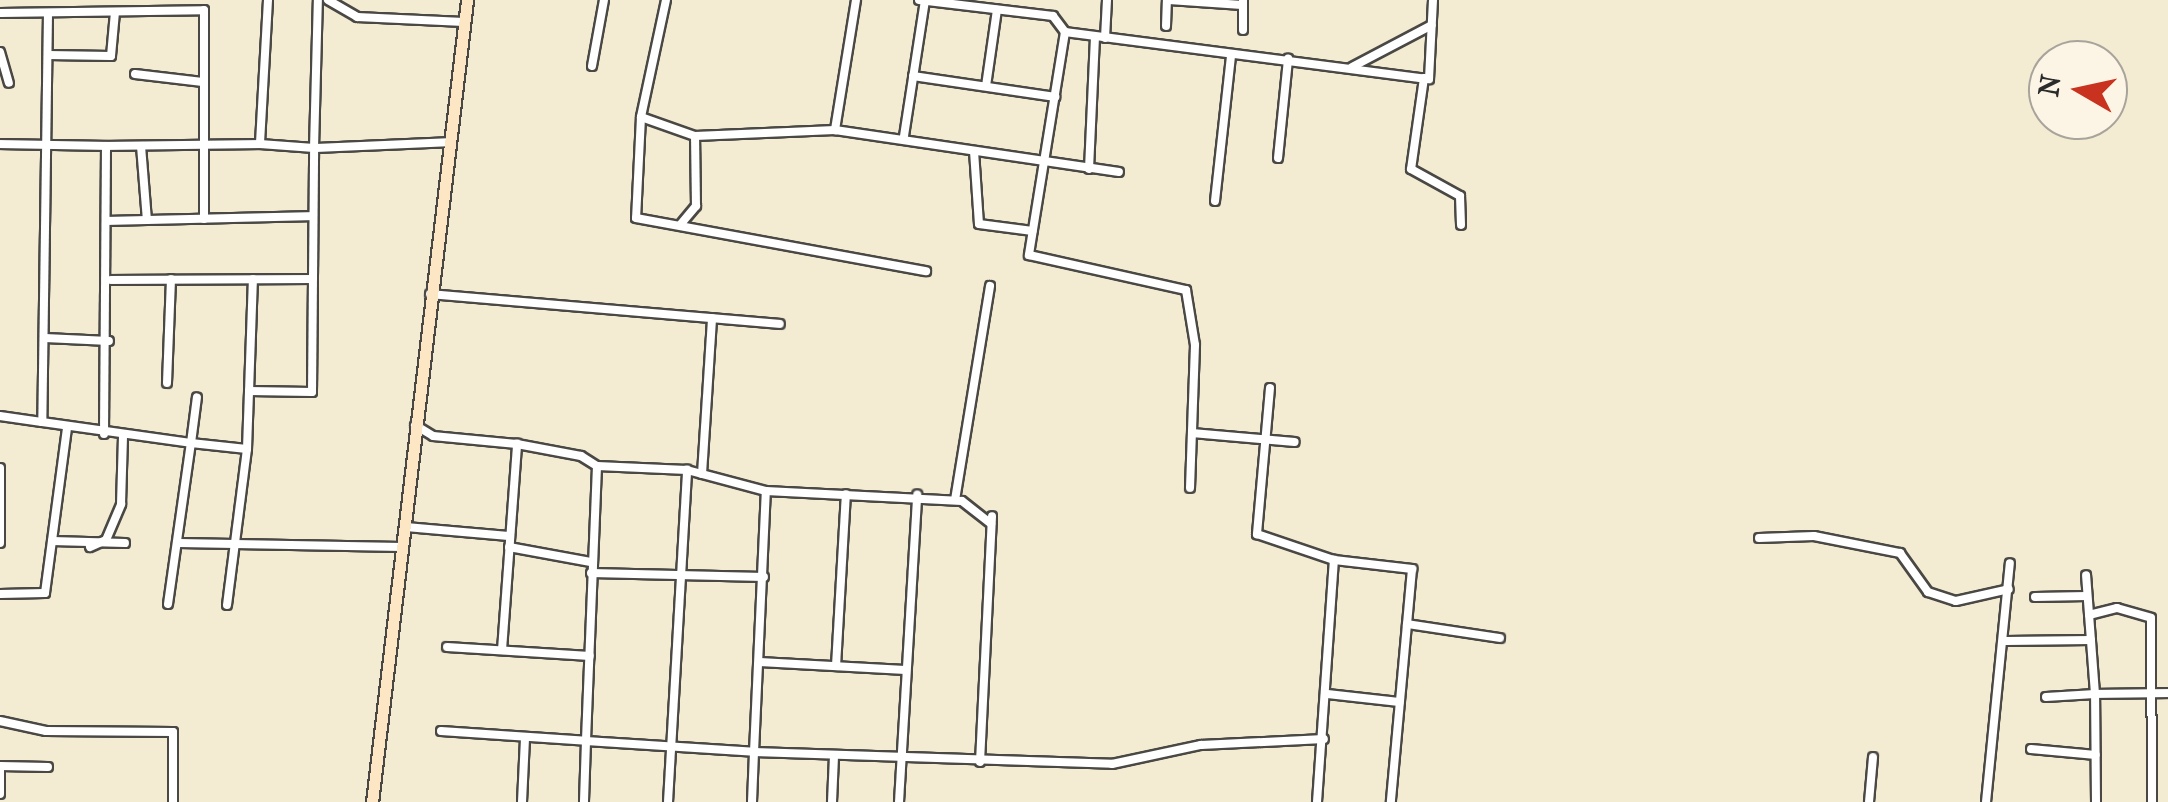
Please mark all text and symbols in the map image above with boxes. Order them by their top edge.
north arrow [2028,40,2128,140]
text: N [2032,72,2068,99]

